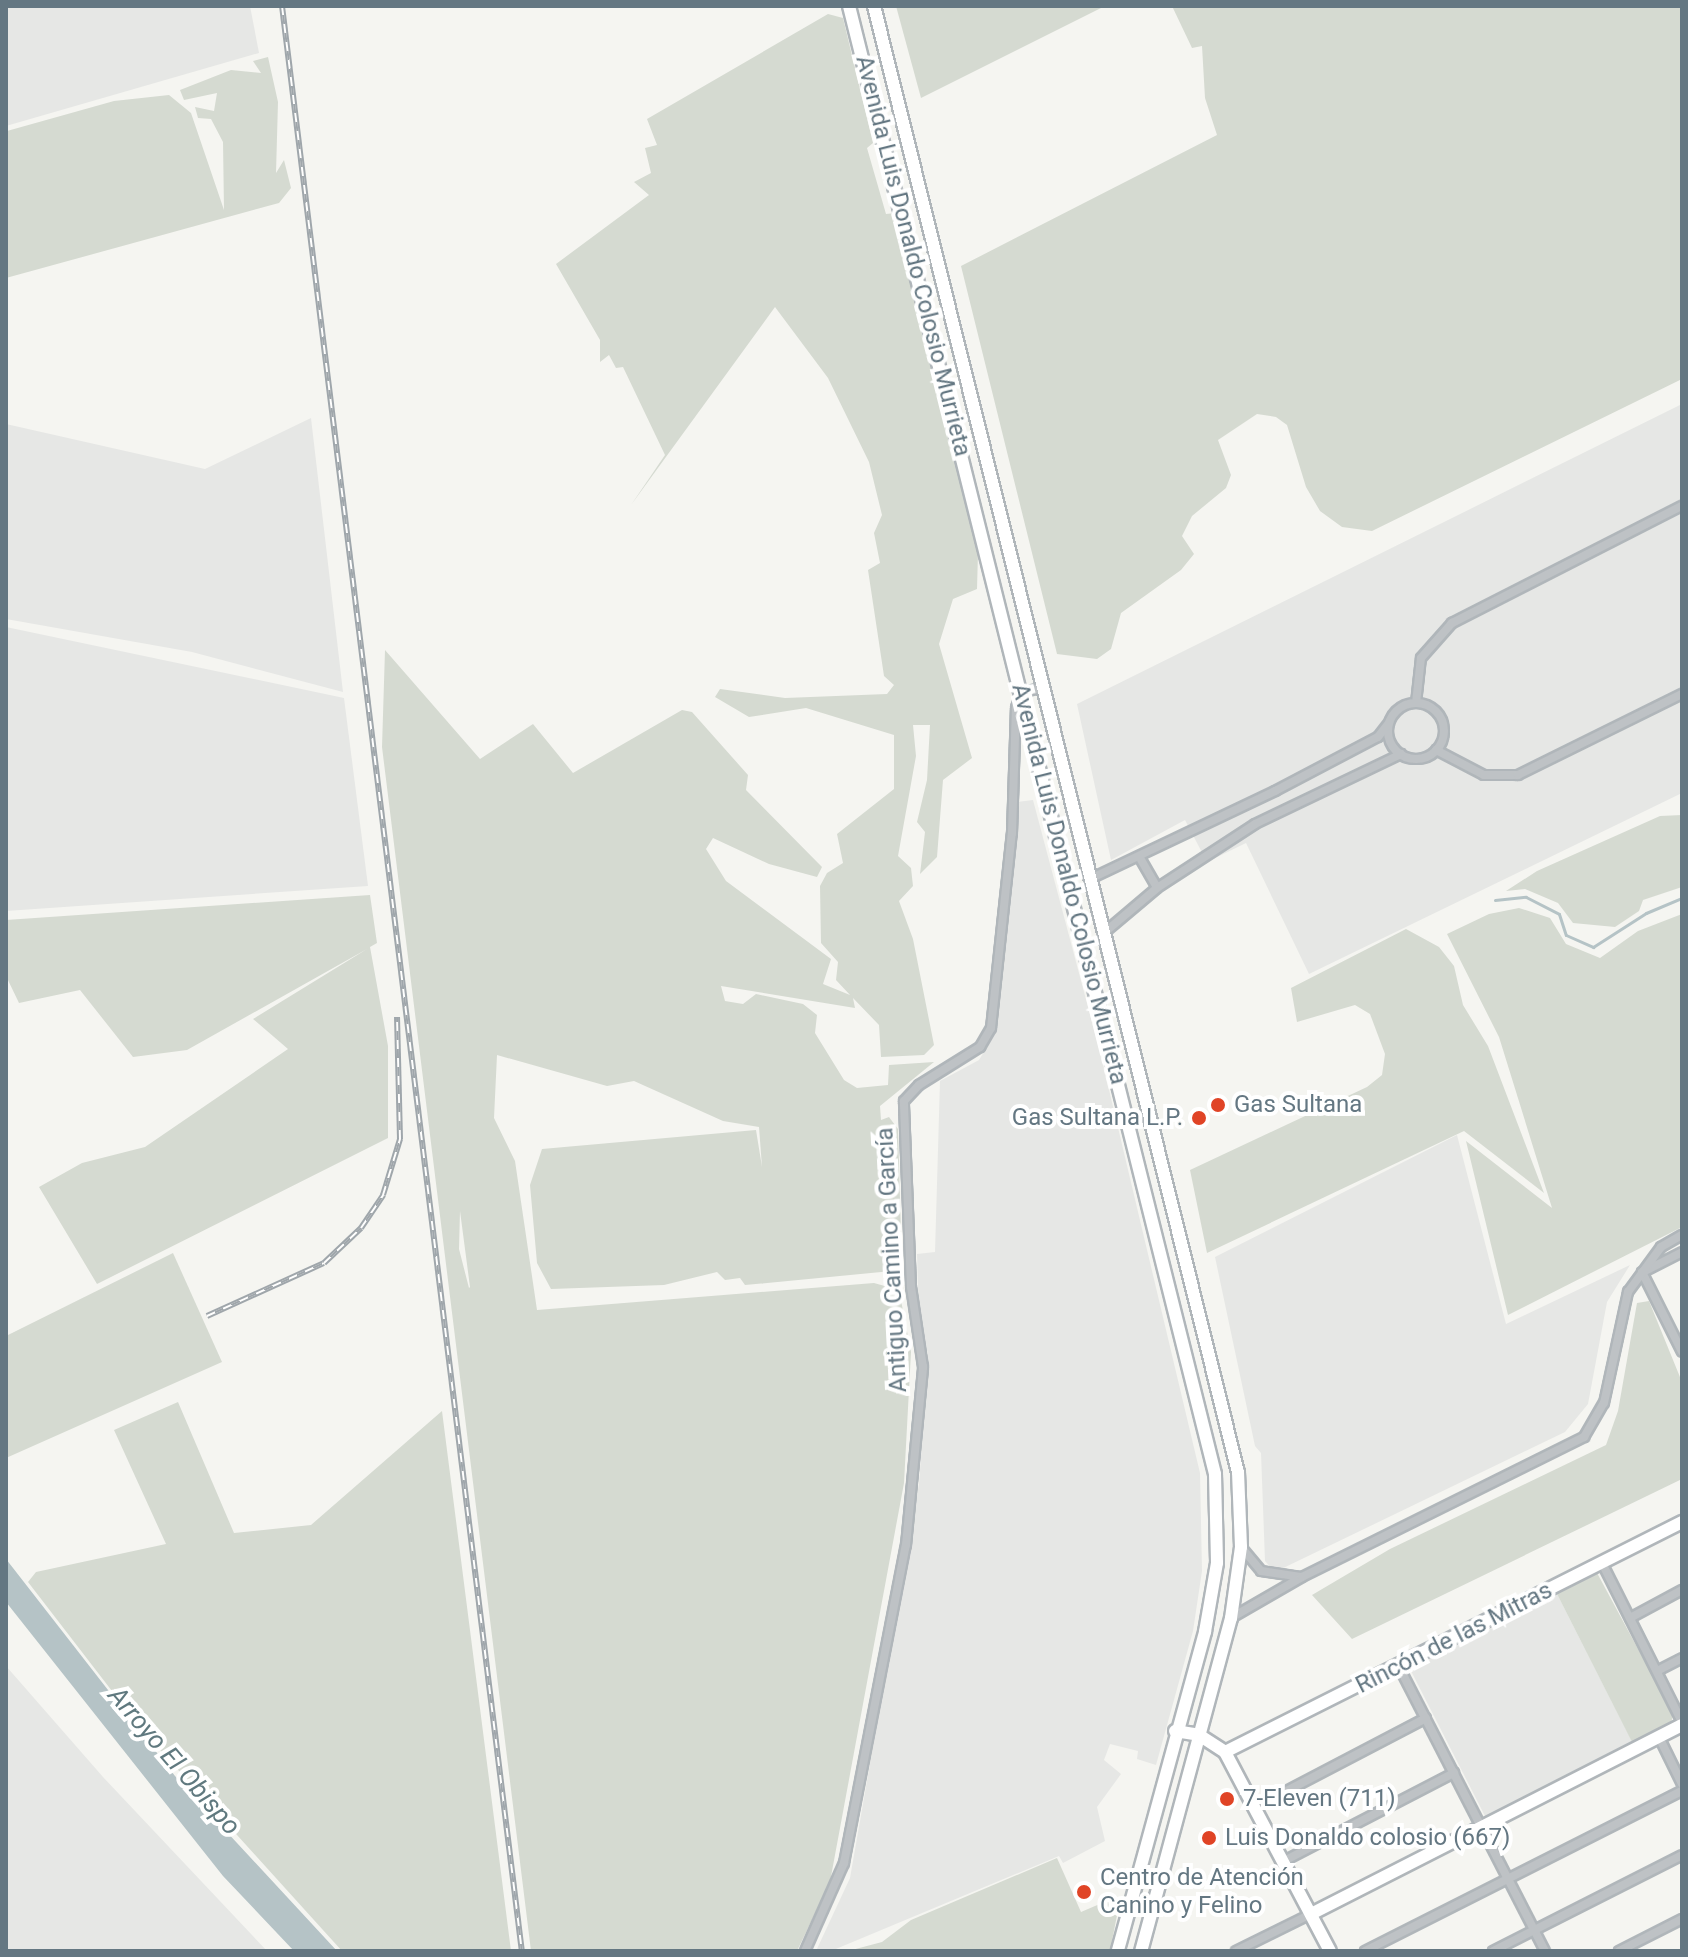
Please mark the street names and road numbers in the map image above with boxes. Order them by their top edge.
street label: Avenida Luis Donaldo Colosio Murrieta [849,53,977,459]
street label: Avenida Luis Donaldo Colosio Murrieta [1005,681,1133,1087]
street label: Antiguo Camino a García [871,1127,913,1393]
street label: Rincón de las Mitras [1351,1576,1557,1700]

